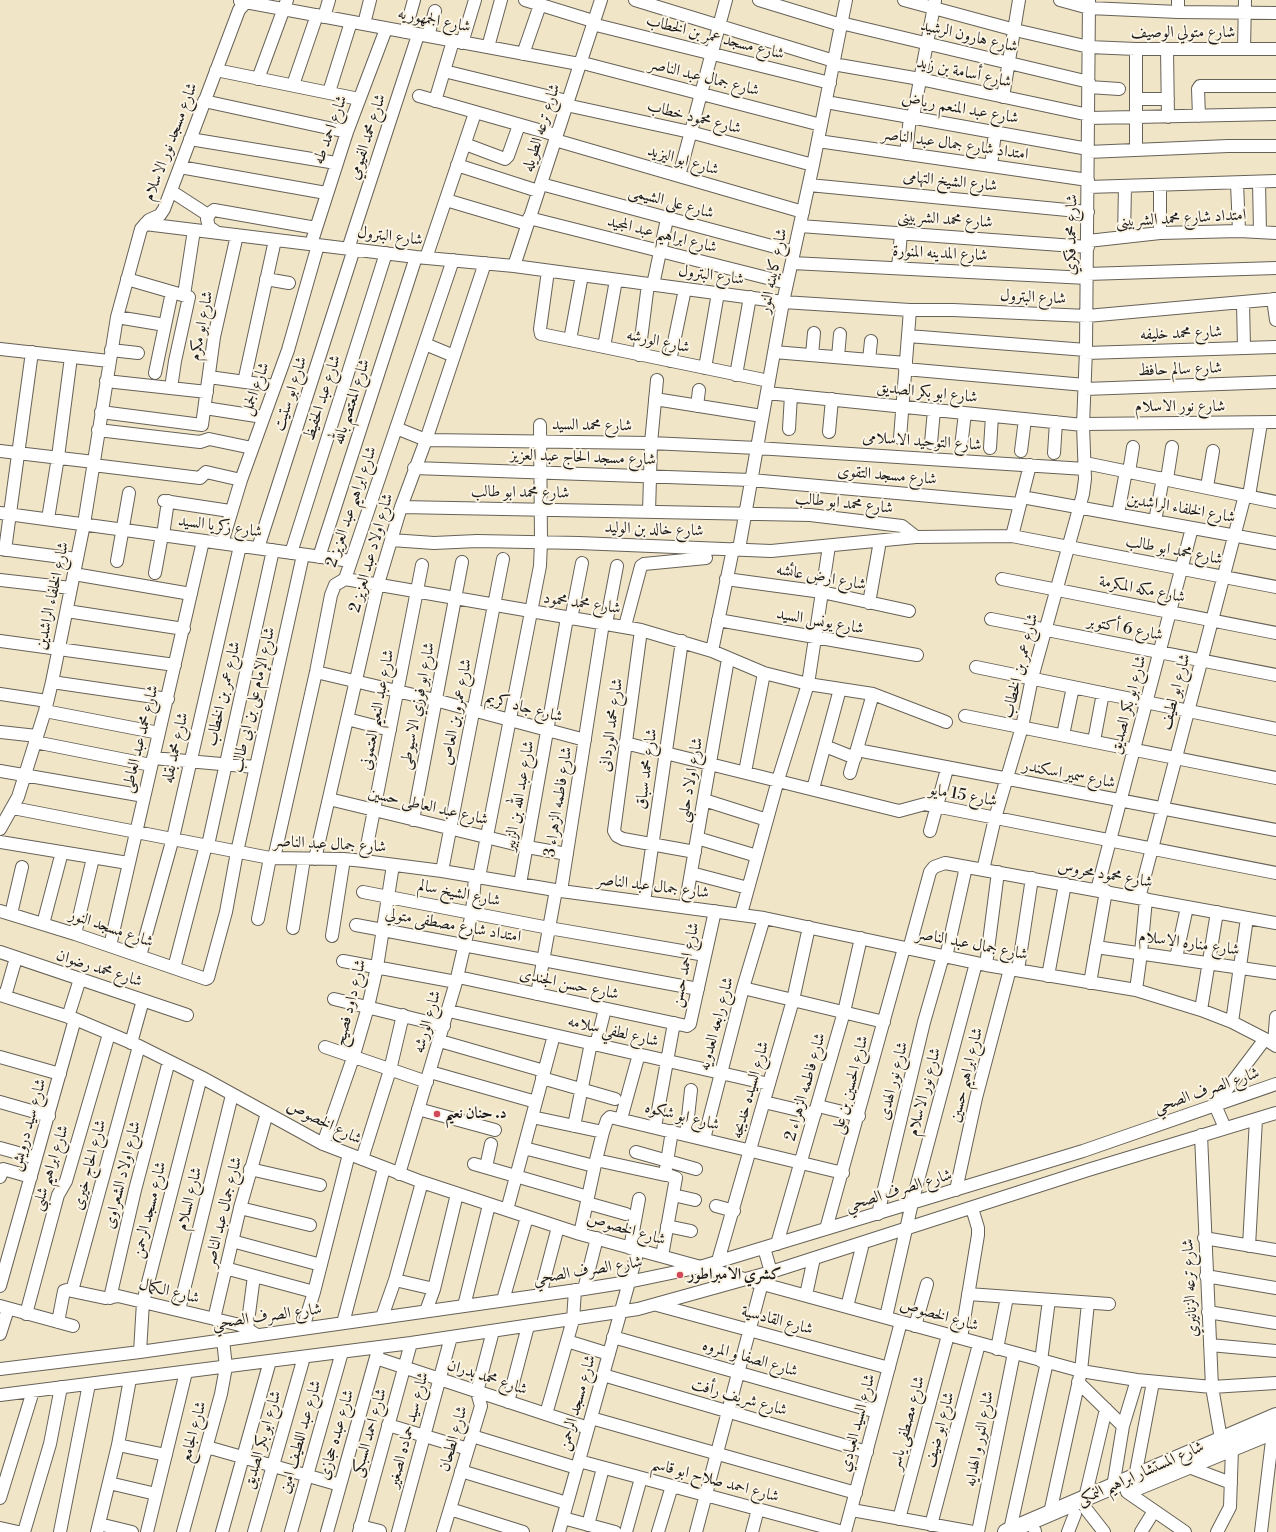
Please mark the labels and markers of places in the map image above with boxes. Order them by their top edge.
place label: د. حنان نعيم [445,1104,507,1124]
marker: د. حنان نعيم [432,1109,442,1119]
place label: كشري الامبراطور [688,1265,781,1285]
marker: كشري الامبراطور [675,1270,685,1280]

